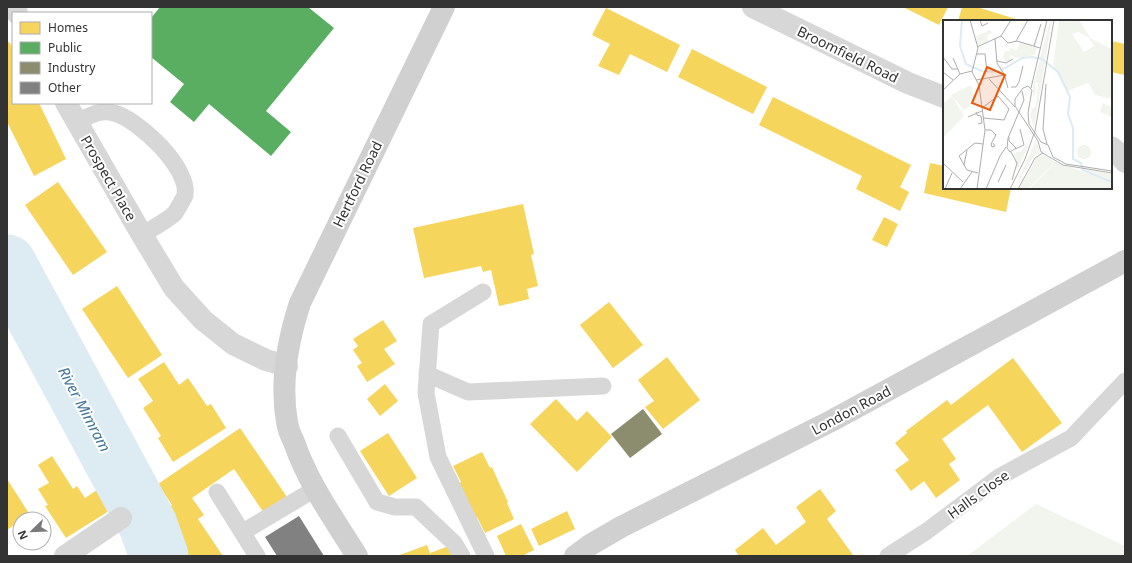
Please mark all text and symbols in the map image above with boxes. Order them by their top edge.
legend [12,12,152,104]
text: Homes [48,19,88,36]
inset map [943,20,1112,189]
street label: Broomfield Road [794,21,902,87]
text: Public [48,39,82,56]
text: Industry [48,59,96,76]
text: Other [48,79,81,96]
street label: Prospect Place [77,132,141,224]
street label: Hertford Road [328,138,386,230]
water label: River Mimram [54,363,116,455]
street label: London Road [808,381,894,439]
street label: Halls Close [944,465,1013,523]
north arrow [12,511,52,551]
text: N [14,528,31,542]

